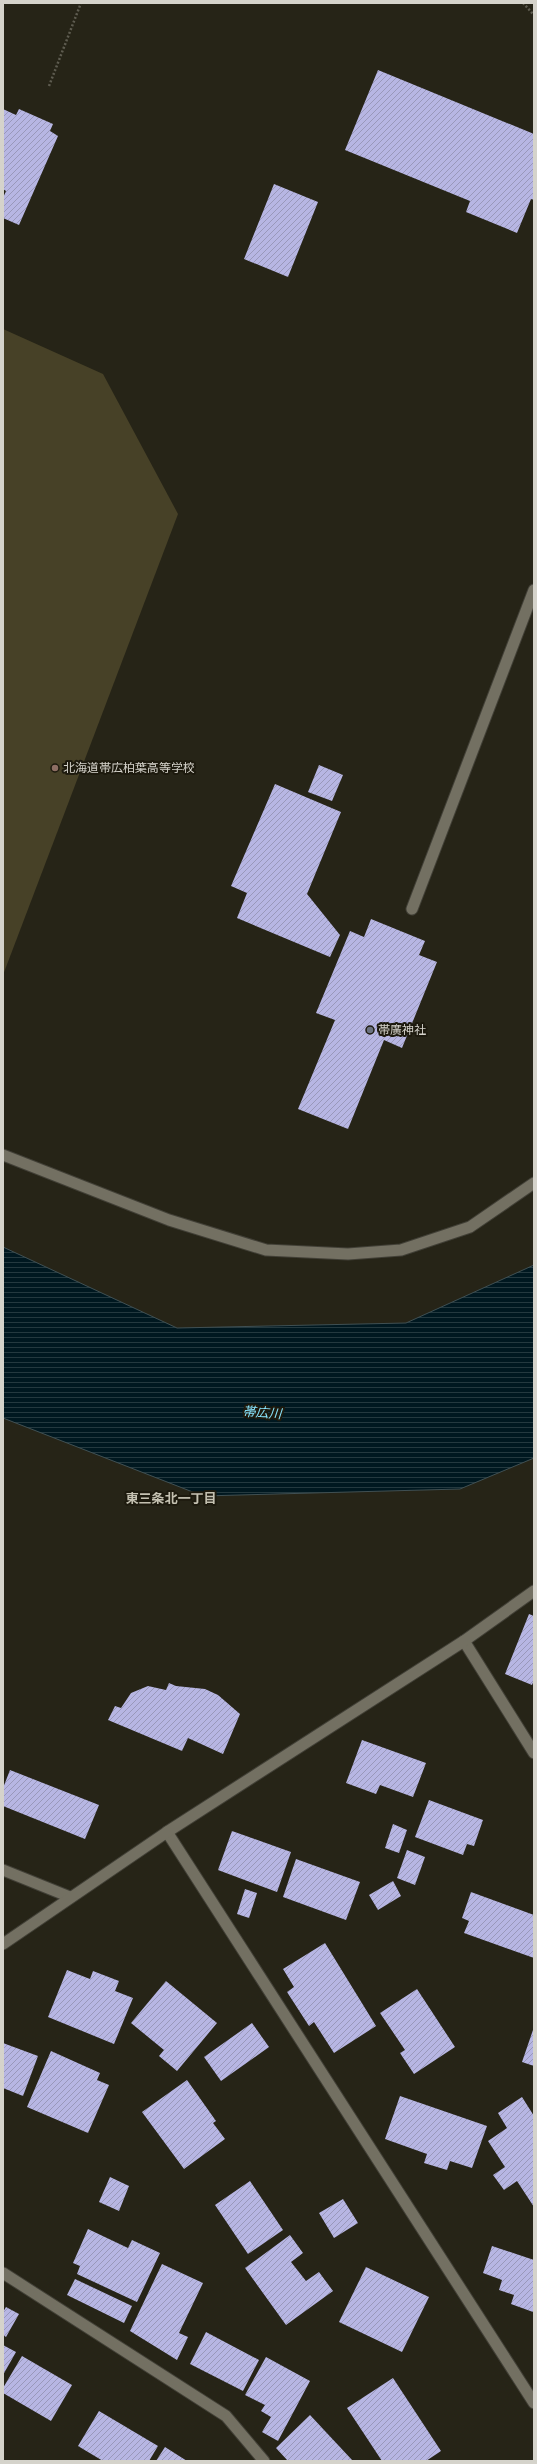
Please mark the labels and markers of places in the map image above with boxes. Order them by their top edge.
place label: 北海道帯広柏葉高等学校 [63,761,195,776]
marker: 北海道帯広柏葉高等学校 [50,763,60,773]
place label: 帯廣神社 [378,1023,426,1038]
marker: 帯廣神社 [365,1025,375,1035]

